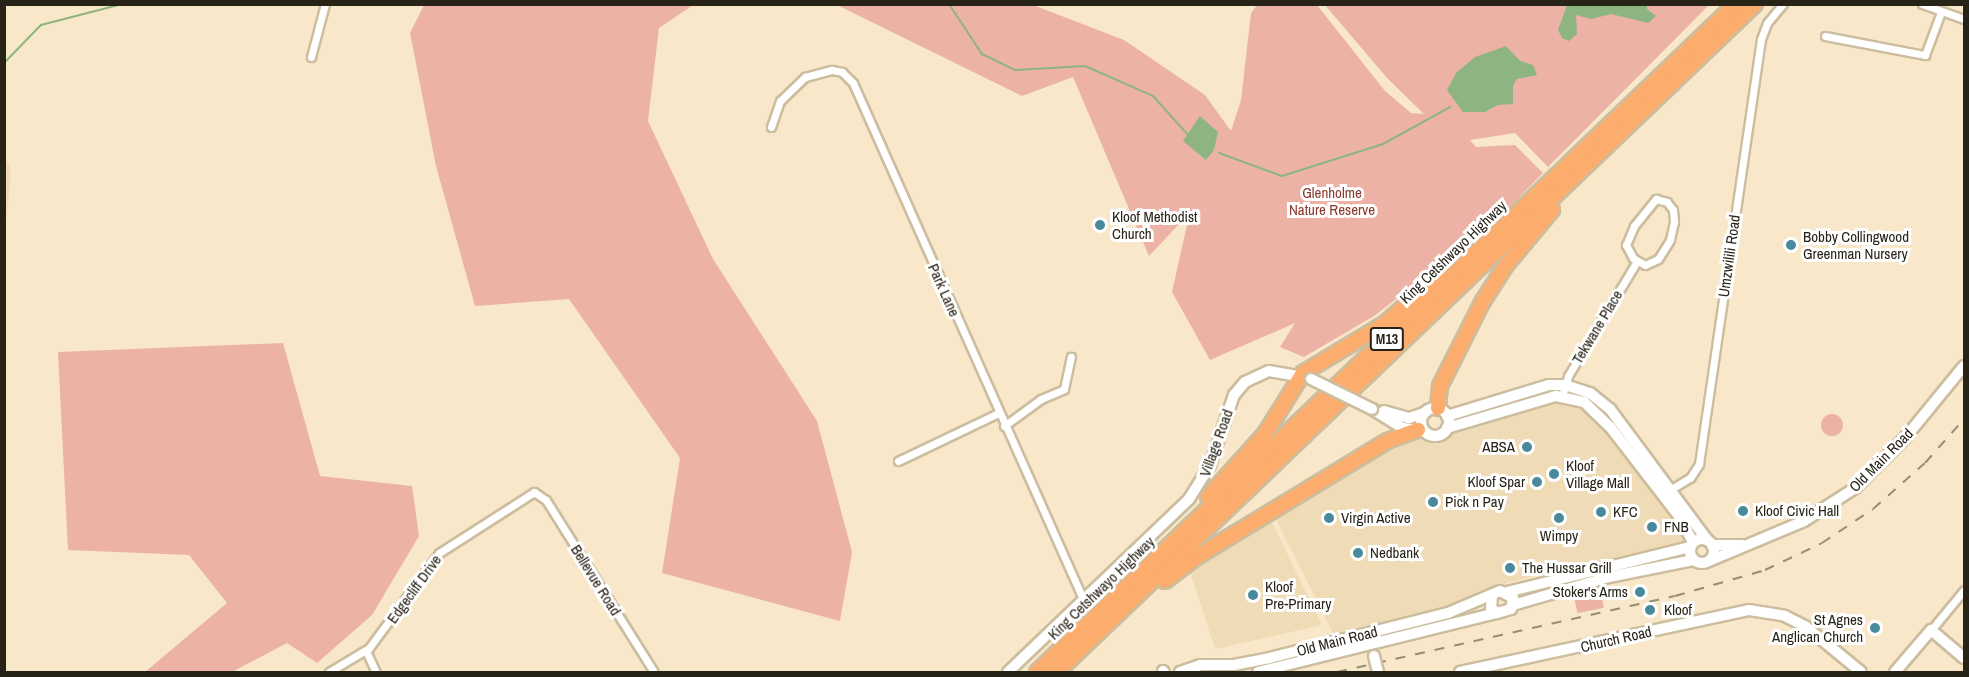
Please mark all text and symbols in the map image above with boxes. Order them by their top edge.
park label: Glenholme Nature Reserve [1289,183,1375,218]
street label: King Cetshwayo Highway [1396,197,1510,307]
place label: Kloof Methodist Church [1112,207,1197,242]
street label: Umzwilili Road [1714,214,1744,298]
marker: Kloof Methodist Church [1093,218,1107,232]
place label: Bobby Collingwood Greenman Nursery [1803,227,1909,262]
marker: Bobby Collingwood Greenman Nursery [1784,238,1798,252]
street label: Park Lane [924,261,964,319]
street label: Tekwane Place [1568,287,1626,367]
road number: M13 [1369,328,1405,350]
street label: Village Road [1196,407,1236,479]
street label: Old Main Road [1845,424,1917,496]
place label: ABSA [1482,438,1515,456]
marker: ABSA [1520,440,1534,454]
place label: Kloof Village Mall [1566,456,1629,491]
marker: Kloof Village Mall [1547,467,1561,481]
place label: Kloof Spar [1468,473,1525,491]
marker: Kloof Spar [1530,475,1544,489]
place label: Pick n Pay [1445,493,1504,511]
marker: Pick n Pay [1426,495,1440,509]
place label: Kloof Civic Hall [1755,502,1839,520]
place label: KFC [1613,503,1638,521]
marker: Kloof Civic Hall [1736,504,1750,518]
marker: KFC [1594,505,1608,519]
place label: Virgin Active [1341,509,1411,527]
marker: Virgin Active [1322,511,1336,525]
marker: Wimpy [1552,511,1566,525]
place label: FNB [1664,518,1689,536]
marker: FNB [1645,520,1659,534]
place label: Wimpy [1540,527,1578,545]
street label: King Cetshwayo Highway [1044,533,1158,643]
street label: Bellevue Road [567,541,625,619]
place label: Nedbank [1370,544,1419,562]
marker: Nedbank [1351,546,1365,560]
street label: Edgecliff Drive [383,551,445,627]
place label: The Hussar Grill [1522,559,1612,577]
marker: The Hussar Grill [1503,561,1517,575]
place label: Kloof Pre-Primary [1265,577,1331,612]
place label: Stoker's Arms [1552,583,1628,601]
marker: Stoker's Arms [1633,585,1647,599]
marker: Kloof Pre-Primary [1246,588,1260,602]
marker: Kloof [1641,601,1659,619]
place label: Kloof [1664,601,1692,619]
place label: St Agnes Anglican Church [1772,610,1863,645]
marker: St Agnes Anglican Church [1868,621,1882,635]
street label: Old Main Road [1295,622,1379,660]
street label: Church Road [1579,622,1653,656]

